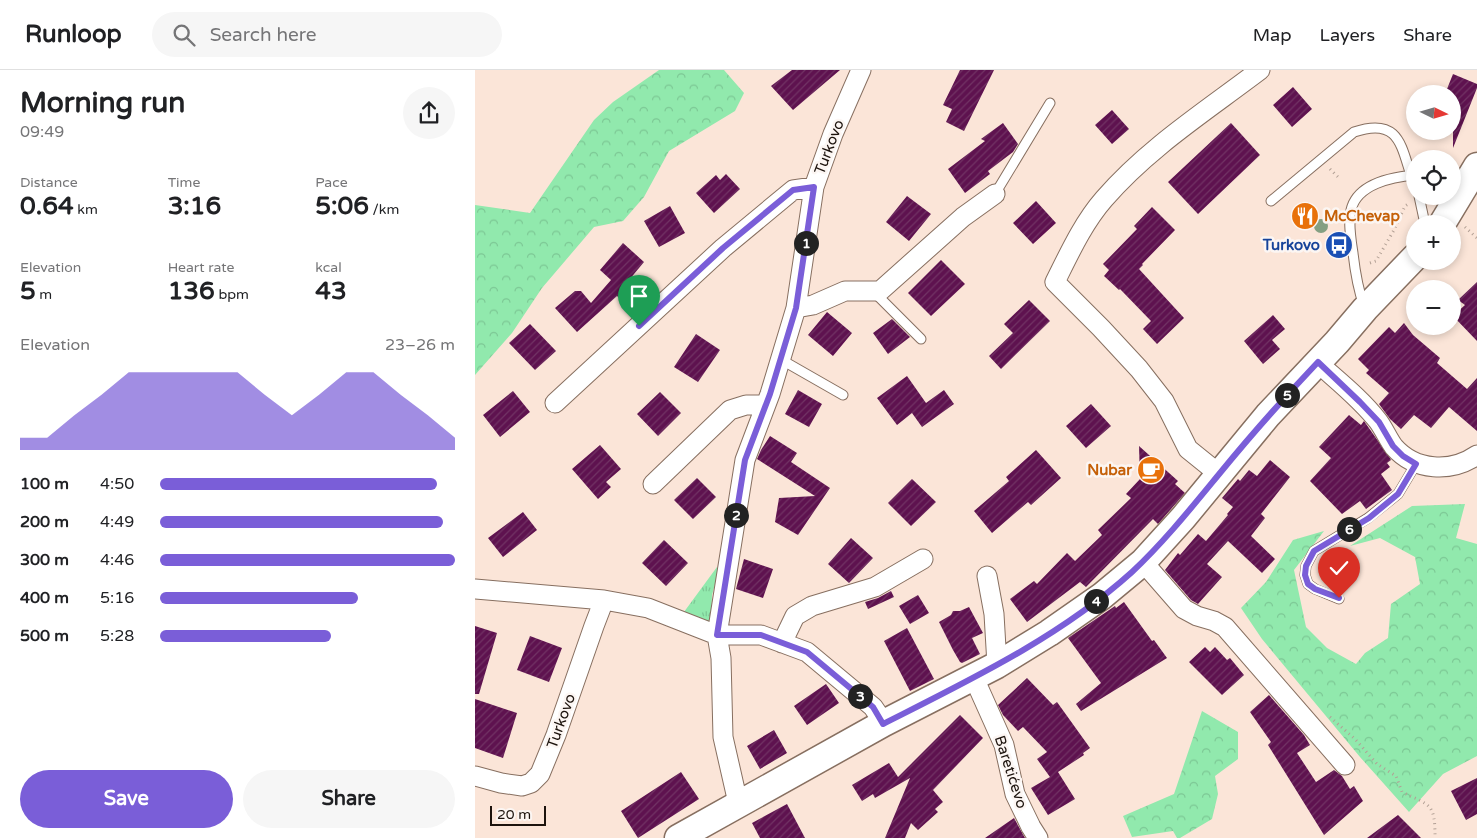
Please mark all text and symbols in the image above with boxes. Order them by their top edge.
search box [152,12,502,57]
text: Runloop [25,20,122,49]
icon: search [170,21,198,49]
text: Search here [210,24,316,46]
text: Map [1253,24,1292,46]
text: Layers [1320,24,1375,46]
text: Share [1403,24,1452,46]
north arrow [1406,85,1461,140]
map controls [1406,85,1461,335]
text: Morning run [20,86,185,120]
button: share [403,87,455,139]
street label: Turkovo [810,117,848,177]
text: 09:49 [20,122,64,142]
button: locate [1406,150,1461,205]
text: Distance [20,174,78,191]
text: Time [168,174,200,191]
text: Pace [315,174,348,191]
text: 0.64 [20,191,74,221]
text: 3:16 [168,191,221,221]
text: 5:06 [315,191,369,221]
text: km [74,201,98,218]
text: /km [369,201,399,218]
restaurant icon: McChevap [1290,201,1320,231]
place label: McChevap [1324,207,1400,226]
button: + [1406,215,1461,270]
pin: 1 [793,230,819,256]
bus stop icon: Turkovo [1324,230,1354,260]
text: 1 [802,235,811,252]
place label: Turkovo [1262,236,1320,254]
text: Elevation [20,259,81,276]
text: Heart rate [168,259,234,276]
text: kcal [315,259,342,276]
pin [618,275,660,326]
text: 5 [20,276,36,306]
text: 136 [168,276,215,306]
text: 43 [315,276,347,306]
button: − [1406,280,1461,335]
icon: arrive [625,282,653,310]
text: m [36,286,52,303]
text: bpm [215,286,249,303]
text: Elevation [20,335,90,355]
text: 23–26 m [385,335,455,355]
pin: 5 [1275,382,1299,408]
text: 5 [1283,387,1292,404]
cafe icon: Nubar [1136,455,1166,485]
place label: Nubar [1087,461,1132,479]
text: 100 m [20,474,69,494]
text: 4:50 [100,474,134,494]
pin: 2 [723,502,749,528]
text: 2 [732,507,741,524]
text: 200 m [20,512,69,532]
text: 4:49 [100,512,134,532]
pin: 6 [1337,516,1361,542]
text: 6 [1345,521,1354,538]
pin [1318,547,1360,598]
text: 300 m [20,550,69,570]
text: 4:46 [100,550,134,570]
icon: check [1325,554,1353,582]
text: 400 m [20,588,69,608]
text: 5:16 [100,588,134,608]
pin: 4 [1083,588,1109,614]
text: 4 [1092,593,1101,610]
text: 500 m [20,626,69,646]
text: 5:28 [100,626,134,646]
pin: 3 [847,684,873,708]
text: 3 [856,688,865,705]
street label: Turkovo [543,691,579,751]
street label: Baretićevo [991,733,1031,811]
button: Save [20,770,233,828]
button: Share [243,770,455,828]
scale bar [490,803,546,826]
text: 20 m [497,806,531,823]

